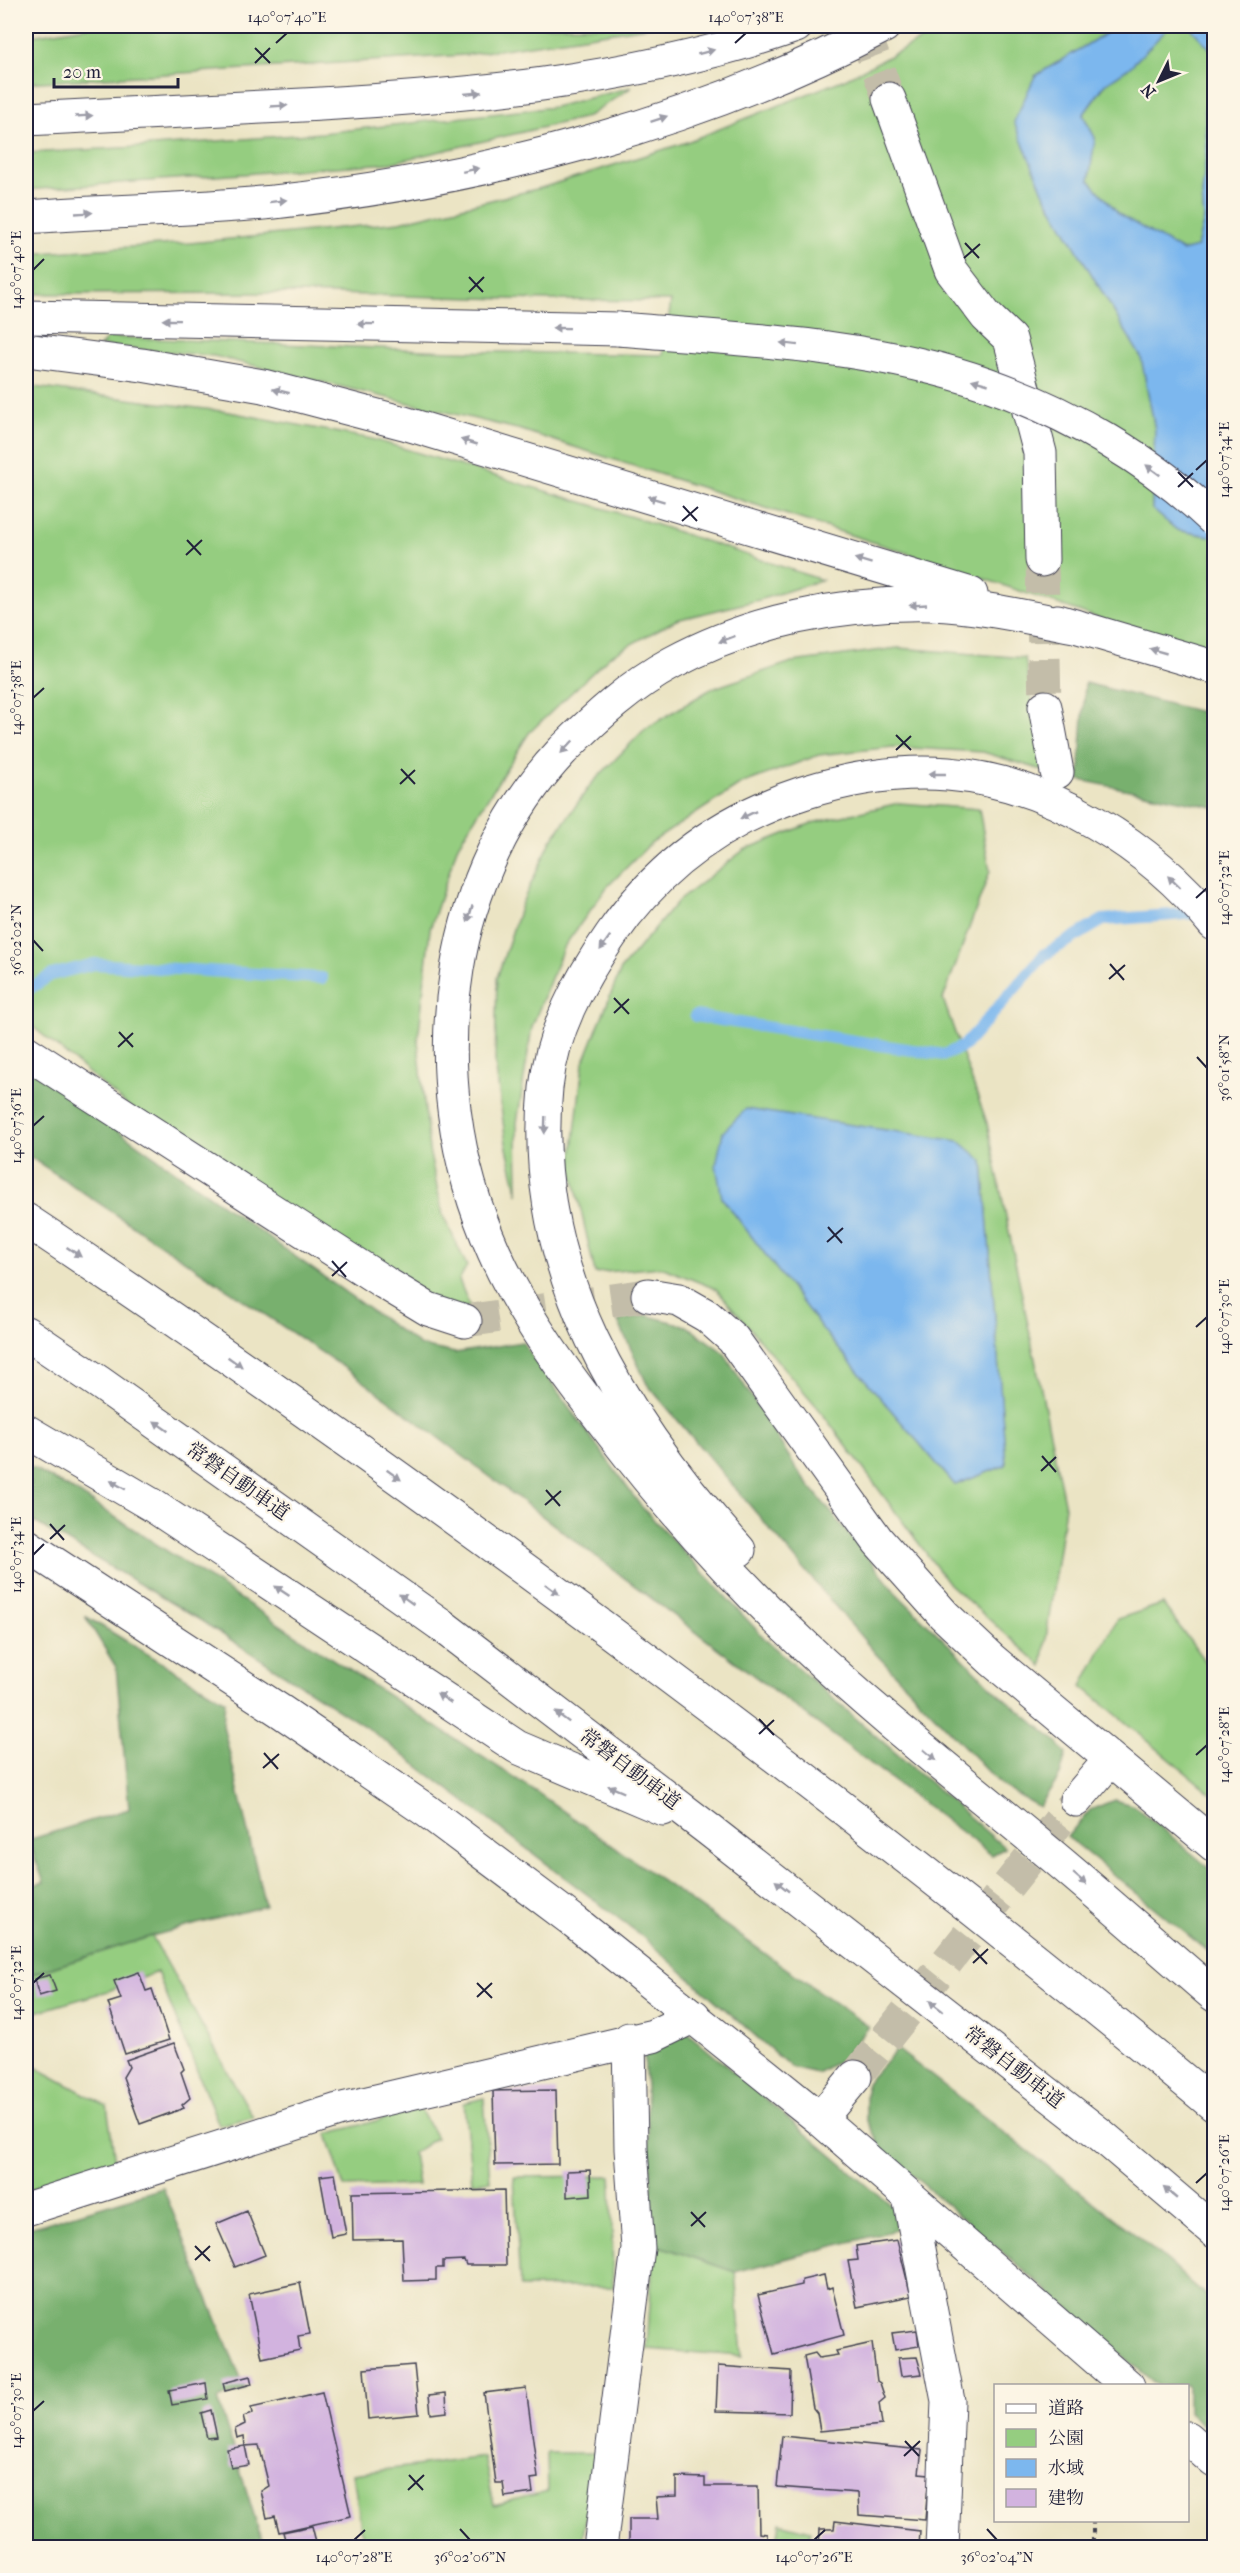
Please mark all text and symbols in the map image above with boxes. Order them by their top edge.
text: 140°07'40"E [248,8,326,26]
text: 140°07'38"E [708,8,784,26]
one-way arrow [697,47,716,57]
scale bar [54,51,178,89]
north arrow [1129,51,1189,111]
text: 20 m [63,62,101,83]
text: N [1137,79,1159,102]
one-way arrow [464,88,483,98]
one-way arrow [269,102,288,111]
one-way arrow [74,112,93,121]
one-way arrow [650,113,668,123]
one-way arrow [462,165,481,174]
one-way arrow [269,196,288,206]
one-way arrow [74,209,93,218]
text: 140°07'40"E [7,231,25,309]
one-way arrow [161,315,180,325]
one-way arrow [356,319,375,329]
one-way arrow [551,323,570,333]
one-way arrow [779,340,798,349]
one-way arrow [971,377,989,386]
one-way arrow [272,386,290,395]
text: 140°07'34"E [1215,422,1233,498]
one-way arrow [460,437,478,446]
one-way arrow [1146,464,1162,476]
one-way arrow [647,494,665,503]
one-way arrow [854,556,872,565]
one-way arrow [908,600,927,609]
one-way arrow [718,634,736,644]
one-way arrow [1149,646,1167,655]
text: 140°07'38"E [7,660,25,736]
one-way arrow [560,739,574,754]
one-way arrow [927,769,946,779]
one-way arrow [740,810,757,819]
text: 140°07'32"E [1215,850,1233,926]
one-way arrow [1168,875,1182,889]
text: 36°02'02"N [7,903,25,976]
one-way arrow [465,905,474,923]
one-way arrow [600,935,611,951]
text: 36°01'58"N [1215,1034,1233,1102]
text: 140°07'36"E [7,1088,25,1164]
one-way arrow [540,1115,549,1134]
one-way arrow [66,1246,82,1257]
text: 140°07'30"E [1215,1279,1233,1355]
one-way arrow [227,1356,242,1368]
one-way arrow [153,1421,169,1432]
street label: 常磐自動車道 [182,1437,294,1525]
one-way arrow [386,1469,402,1481]
one-way arrow [109,1480,126,1490]
text: 140°07'34"E [7,1517,25,1593]
one-way arrow [544,1583,560,1596]
one-way arrow [273,1585,290,1596]
one-way arrow [398,1593,414,1605]
one-way arrow [436,1693,452,1704]
text: 140°07'28"E [1215,1707,1233,1783]
one-way arrow [554,1711,569,1723]
street label: 常磐自動車道 [575,1724,685,1814]
one-way arrow [922,1748,938,1761]
one-way arrow [607,1784,625,1793]
one-way arrow [1072,1873,1088,1886]
one-way arrow [774,1880,789,1892]
text: 140°07'32"E [7,1945,25,2021]
one-way arrow [928,2000,943,2012]
street label: 常磐自動車道 [960,2021,1068,2113]
text: 140°07'26"E [1215,2134,1233,2212]
one-way arrow [1163,2187,1178,2200]
text: 140°07'30"E [7,2373,25,2449]
legend [994,2384,1189,2522]
text: 道路 [1048,2398,1084,2419]
text: 公園 [1048,2428,1084,2449]
text: 水域 [1048,2458,1084,2479]
text: 建物 [1048,2488,1084,2509]
text: 140°07'28"E [316,2548,392,2566]
text: 36°02'06"N [434,2548,507,2566]
text: 140°07'26"E [775,2548,853,2566]
text: 36°02'04"N [960,2548,1034,2566]

